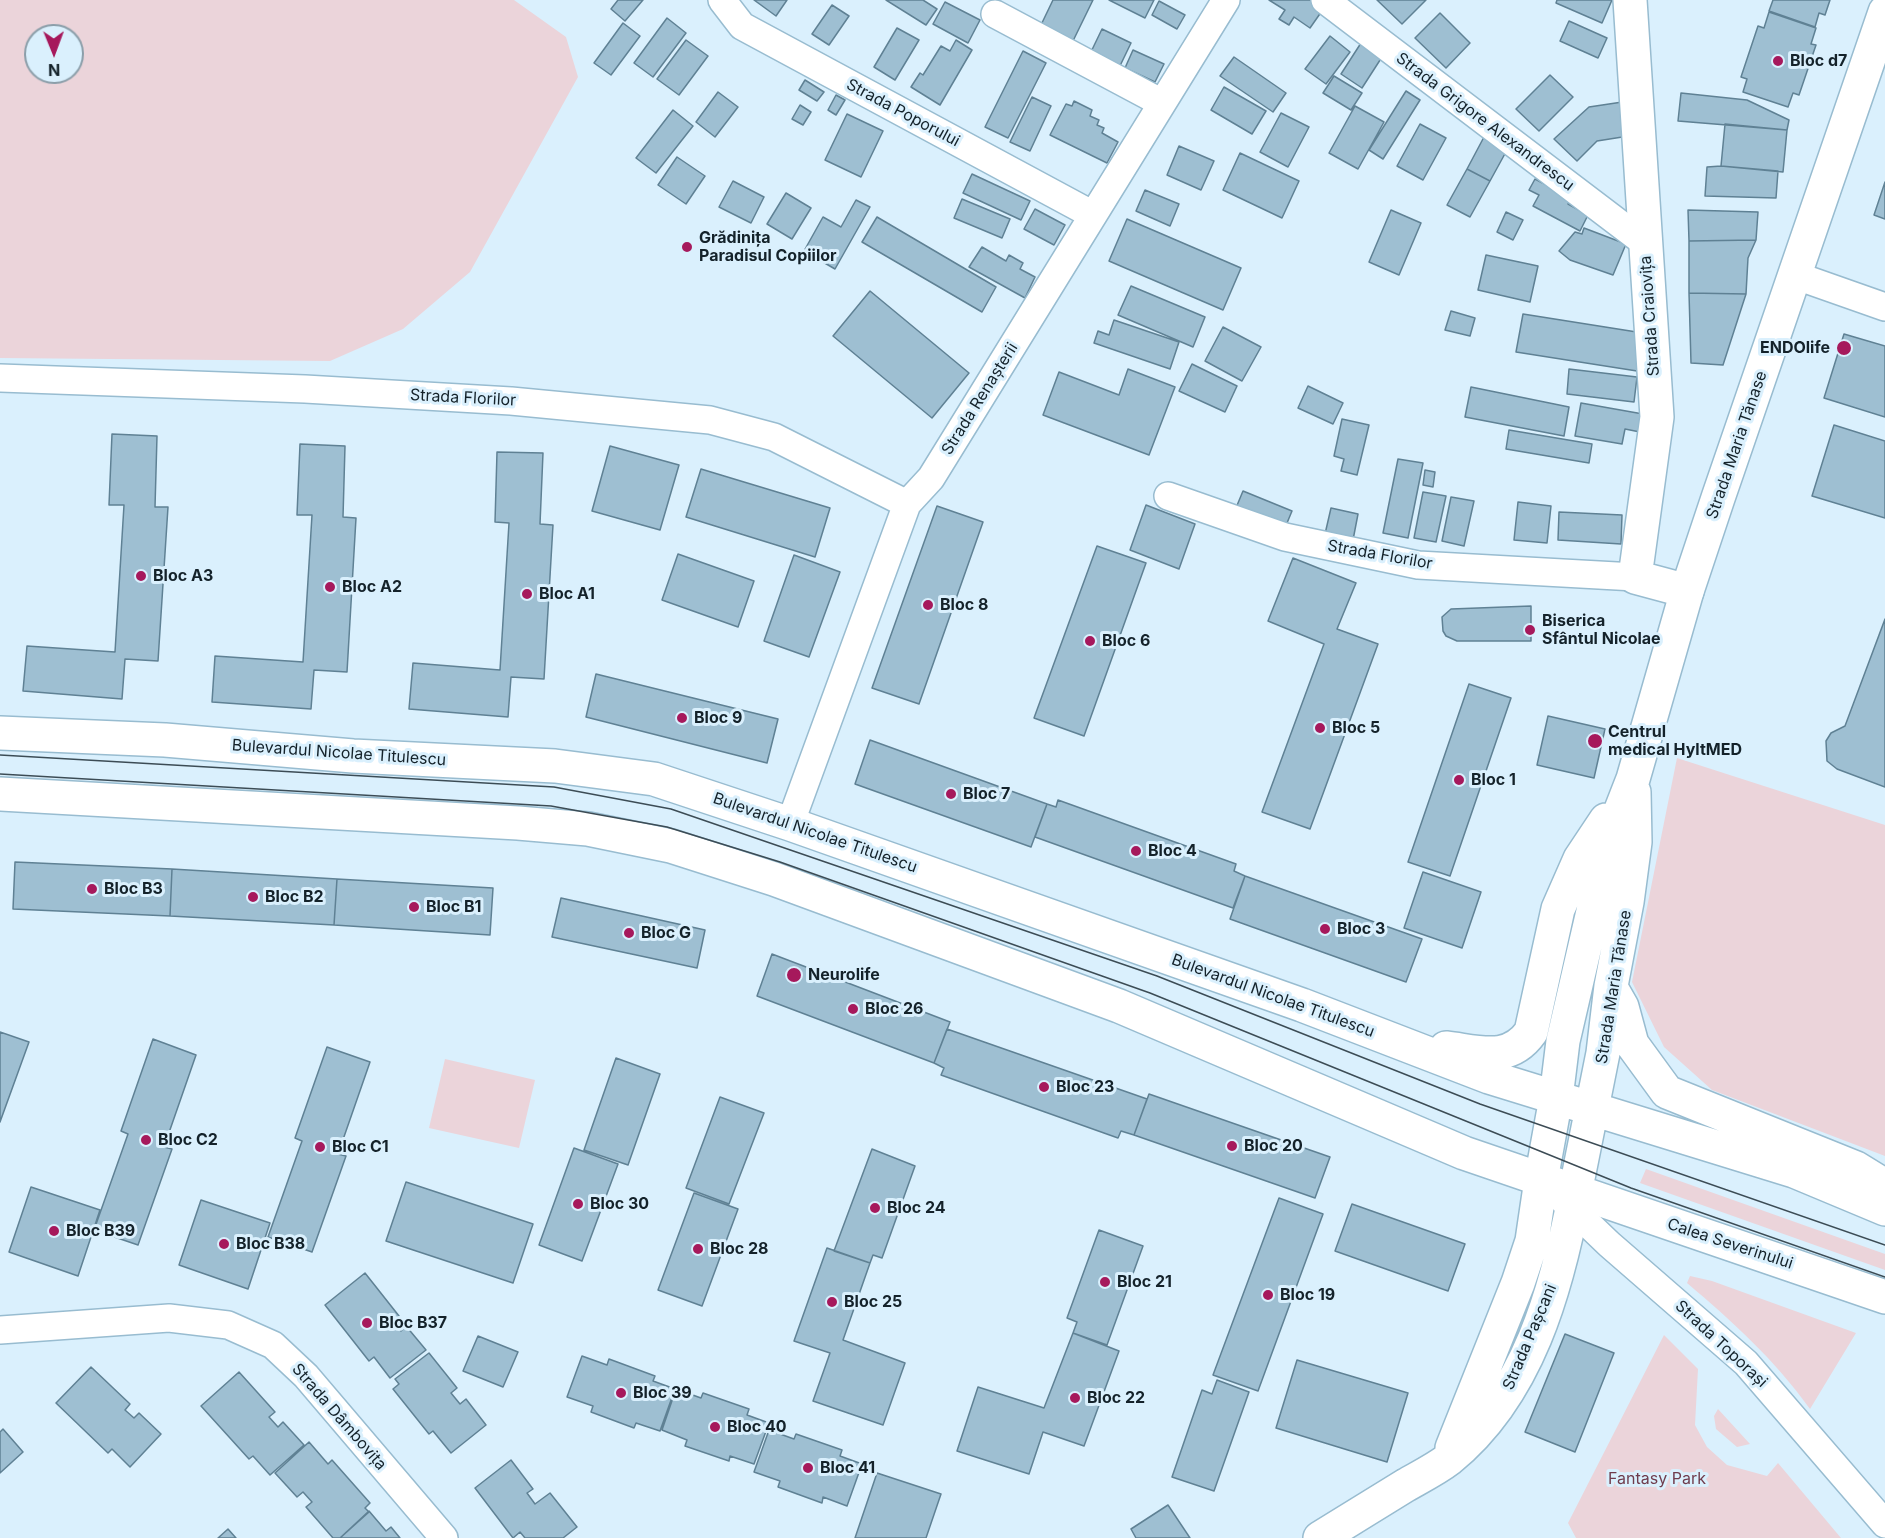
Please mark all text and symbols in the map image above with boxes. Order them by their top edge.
north arrow [24,24,84,84]
street label: Strada Grigore Alexandrescu [1392,49,1578,195]
place label: Bloc d7 [1790,51,1847,71]
marker: Bloc d7 [1771,54,1785,68]
text: N [48,60,61,80]
street label: Strada Poporului [843,75,963,151]
place label: Grădinița Paradisul Copiilor [699,228,837,266]
marker: Grădinița Paradisul Copiilor [680,240,694,254]
street label: Strada Craiovița [1636,255,1664,377]
place label: ENDOlife [1760,338,1830,358]
street label: Strada Renașterii [938,339,1022,459]
marker: ENDOlife [1835,339,1853,357]
street label: Strada Maria Tănase [1703,368,1771,522]
street label: Strada Florilor [409,386,517,410]
street label: Strada Florilor [1326,536,1434,574]
place label: Bloc A3 [153,566,213,586]
marker: Bloc A3 [134,569,148,583]
place label: Bloc A2 [342,577,402,597]
marker: Bloc A2 [323,580,337,594]
place label: Bloc A1 [539,584,595,604]
marker: Bloc A1 [520,587,534,601]
place label: Bloc 8 [940,595,988,615]
marker: Bloc 8 [921,598,935,612]
place label: Biserica Sfântul Nicolae [1542,611,1661,649]
marker: Biserica Sfântul Nicolae [1523,623,1537,637]
place label: Bloc 6 [1102,631,1150,651]
marker: Bloc 6 [1083,634,1097,648]
place label: Bloc 9 [694,708,742,728]
marker: Bloc 9 [675,711,689,725]
place label: Bloc 5 [1332,718,1380,738]
marker: Bloc 5 [1313,721,1327,735]
place label: Centrul medical HyltMED [1608,722,1742,760]
marker: Centrul medical HyltMED [1586,732,1604,750]
street label: Bulevardul Nicolae Titulescu [231,736,447,770]
place label: Bloc 1 [1471,770,1516,790]
marker: Bloc 1 [1452,773,1466,787]
place label: Bloc 7 [963,784,1010,804]
marker: Bloc 7 [944,787,958,801]
street label: Bulevardul Nicolae Titulescu [710,789,920,877]
place label: Bloc 4 [1148,841,1197,861]
marker: Bloc 4 [1129,844,1143,858]
place label: Bloc B3 [104,879,163,899]
marker: Bloc B3 [85,882,99,896]
place label: Bloc B2 [265,887,324,907]
marker: Bloc B2 [246,890,260,904]
place label: Bloc B1 [426,897,481,917]
marker: Bloc B1 [407,900,421,914]
street label: Strada Maria Tănase [1592,909,1636,1065]
place label: Bloc 3 [1337,919,1385,939]
marker: Bloc 3 [1318,922,1332,936]
place label: Bloc G [641,923,691,943]
marker: Bloc G [622,926,636,940]
street label: Bulevardul Nicolae Titulescu [1169,950,1377,1042]
place label: Neurolife [808,965,880,985]
marker: Neurolife [785,966,803,984]
place label: Bloc 26 [865,999,923,1019]
marker: Bloc 26 [846,1002,860,1016]
place label: Bloc 23 [1056,1077,1114,1097]
marker: Bloc 23 [1037,1080,1051,1094]
place label: Bloc C2 [158,1130,218,1150]
marker: Bloc C2 [139,1133,153,1147]
place label: Bloc 20 [1244,1136,1303,1156]
place label: Bloc C1 [332,1137,389,1157]
marker: Bloc 20 [1225,1139,1239,1153]
marker: Bloc C1 [313,1140,327,1154]
place label: Bloc 30 [590,1194,649,1214]
marker: Bloc 30 [571,1197,585,1211]
place label: Bloc 24 [887,1198,946,1218]
marker: Bloc 24 [868,1201,882,1215]
street label: Calea Severinului [1665,1215,1795,1273]
place label: Bloc B39 [66,1221,135,1241]
marker: Bloc B39 [47,1224,61,1238]
place label: Bloc B38 [236,1234,305,1254]
marker: Bloc B38 [217,1237,231,1251]
place label: Bloc 28 [710,1239,768,1259]
marker: Bloc 28 [691,1242,705,1256]
place label: Bloc 21 [1117,1272,1172,1292]
marker: Bloc 21 [1098,1275,1112,1289]
street label: Strada Pașcani [1499,1281,1561,1393]
place label: Bloc 19 [1280,1285,1335,1305]
marker: Bloc 19 [1261,1288,1275,1302]
place label: Bloc 25 [844,1292,902,1312]
marker: Bloc 25 [825,1295,839,1309]
street label: Strada Toporași [1671,1296,1771,1392]
place label: Bloc B37 [379,1313,447,1333]
marker: Bloc B37 [360,1316,374,1330]
street label: Strada Dâmbovița [288,1360,390,1474]
place label: Bloc 39 [633,1383,692,1403]
marker: Bloc 39 [614,1386,628,1400]
place label: Bloc 22 [1087,1388,1145,1408]
marker: Bloc 22 [1068,1391,1082,1405]
place label: Bloc 40 [727,1417,787,1437]
marker: Bloc 40 [708,1420,722,1434]
place label: Bloc 41 [820,1458,875,1478]
marker: Bloc 41 [801,1461,815,1475]
park label: Fantasy Park [1608,1469,1706,1489]

